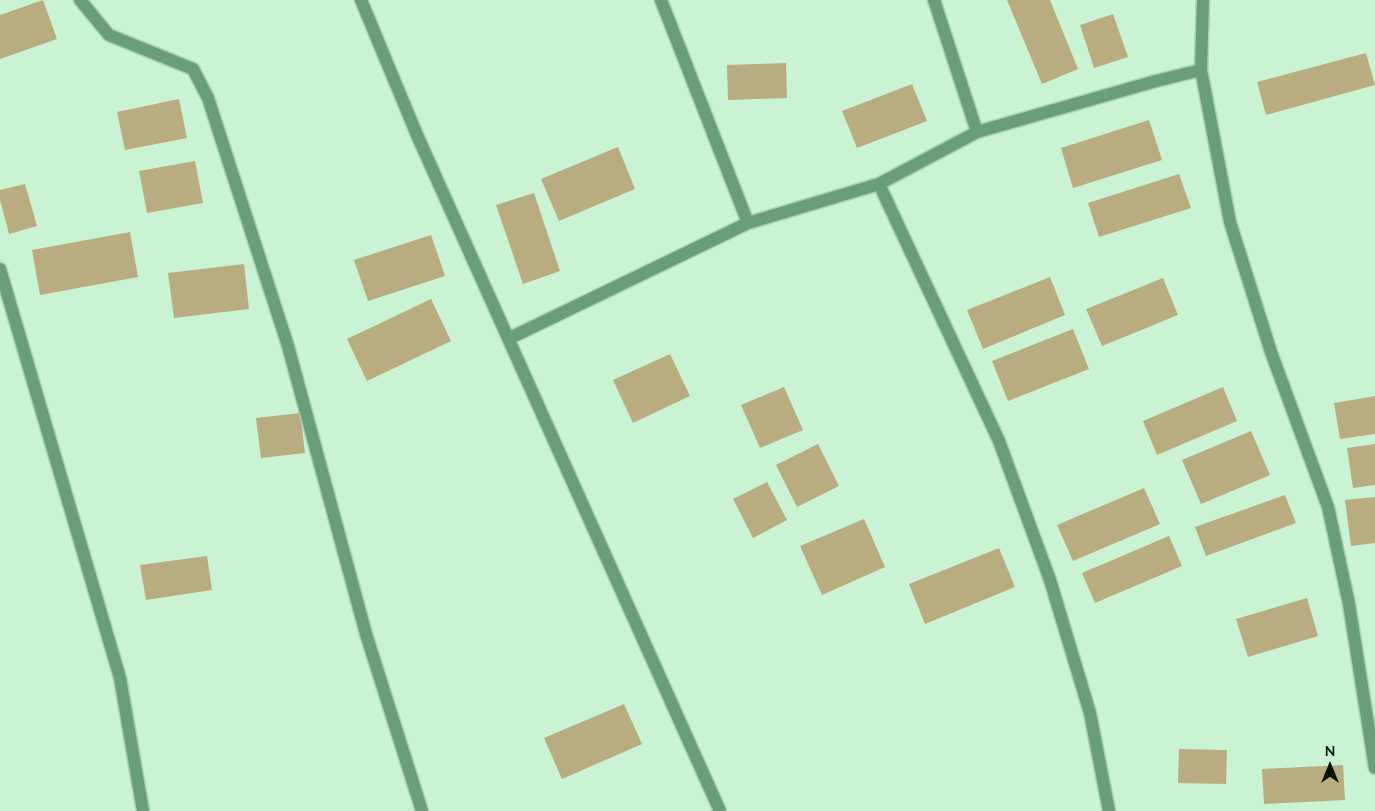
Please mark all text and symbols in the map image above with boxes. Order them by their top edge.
north arrow [1305,741,1355,791]
text: N [1325,742,1335,760]

